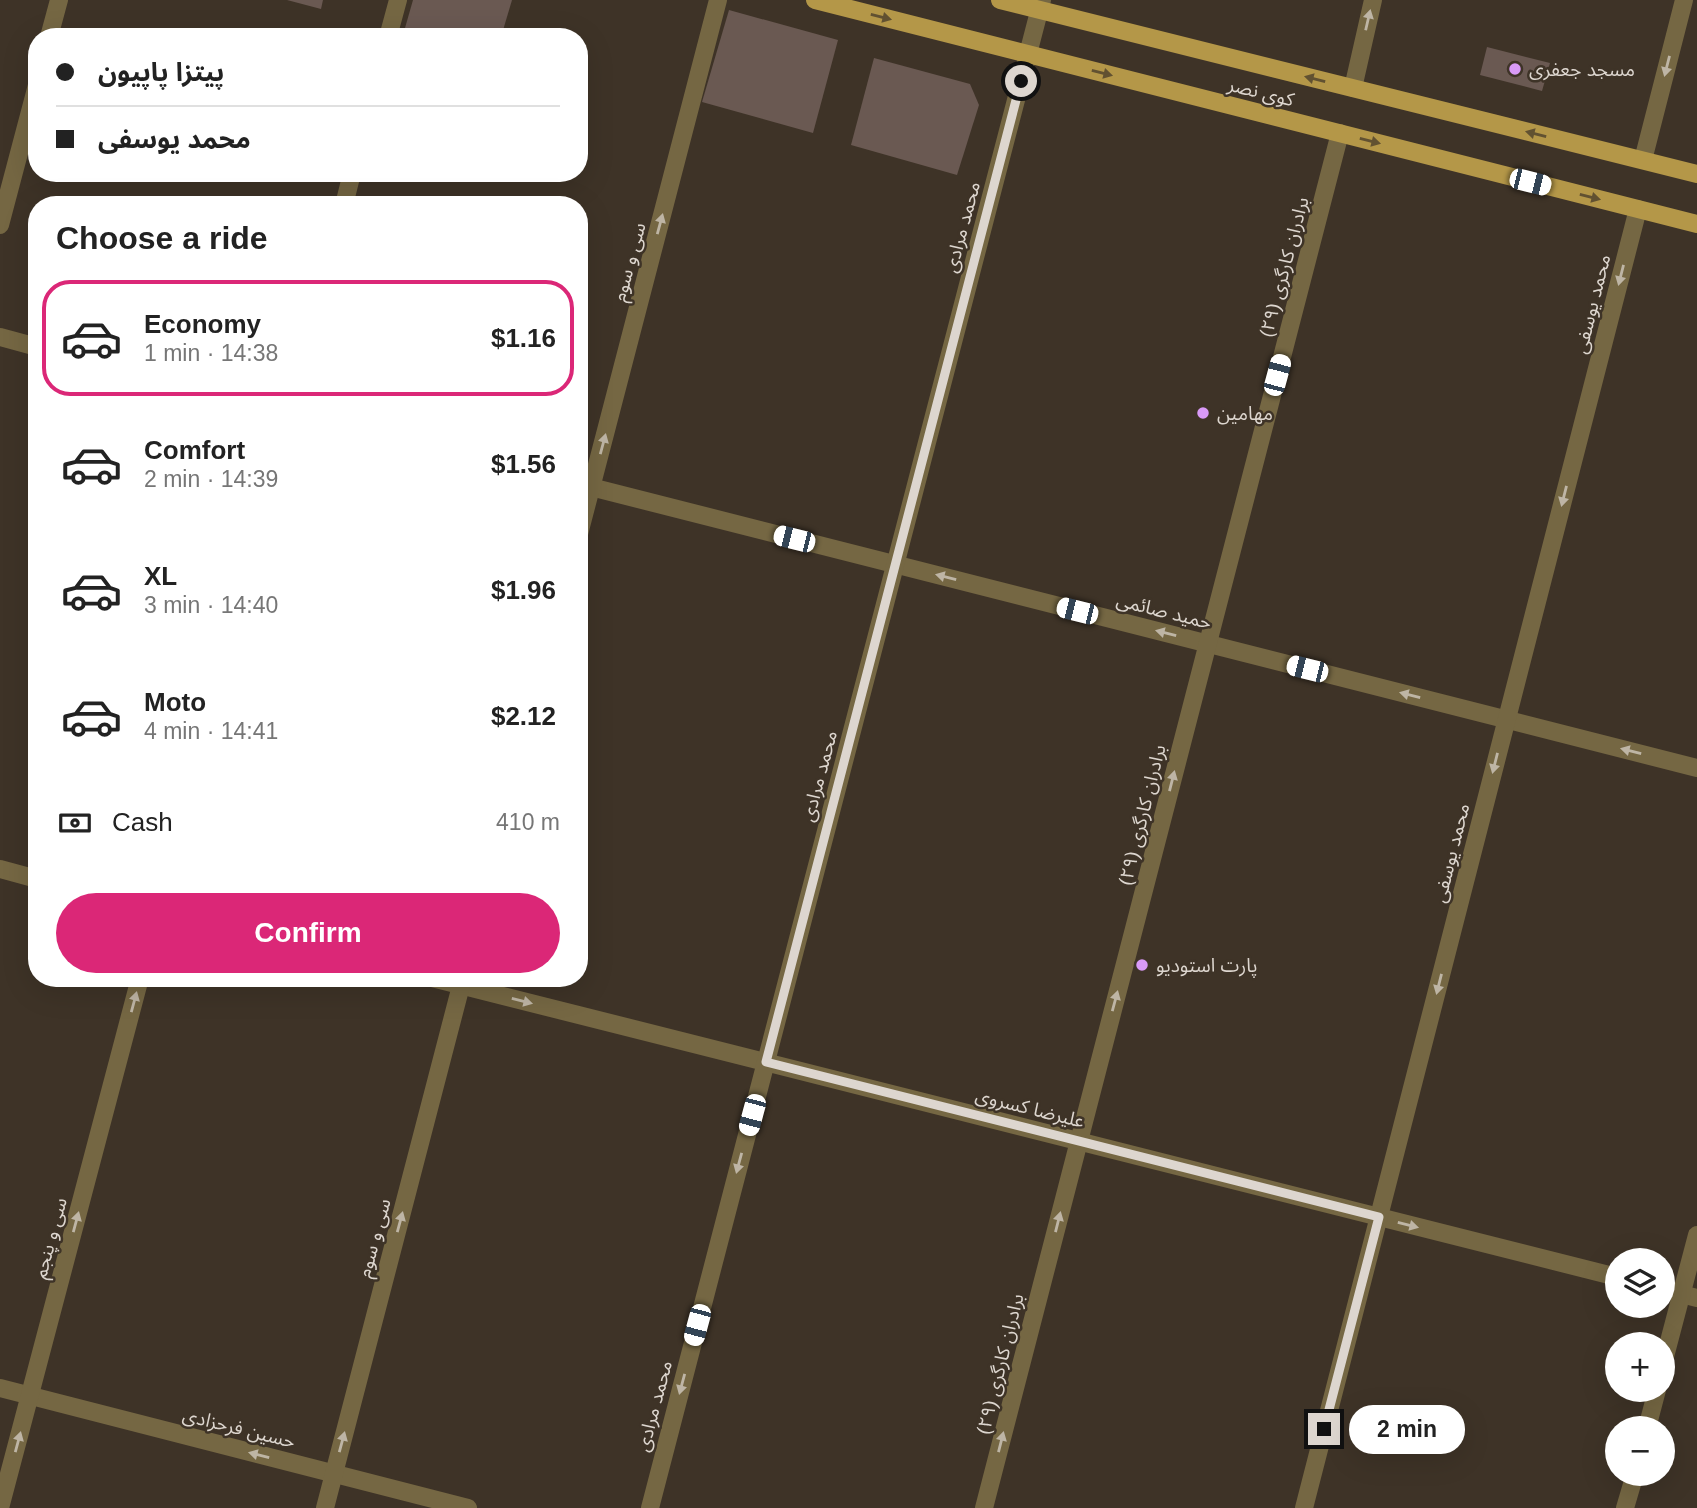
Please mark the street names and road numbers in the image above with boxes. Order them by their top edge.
street label: کوی نصر [1225,73,1297,112]
street label: محمد مرادی [940,179,985,275]
street label: برادران کارگری (۲۹) [1255,195,1314,340]
street label: سی و سوم [608,220,653,305]
street label: محمد یوسفی [1570,252,1615,356]
street label: حمید صائمی [1114,589,1214,634]
street label: محمد مرادی [797,728,842,824]
street label: برادران کارگری (۲۹) [1114,743,1171,888]
street label: محمد یوسفی [1429,801,1474,905]
street label: علیرضا کسروی [973,1084,1087,1133]
street label: سی و پنجم [29,1195,75,1282]
street label: سی و سوم [353,1196,398,1281]
street label: برادران کارگری (۲۹) [972,1292,1029,1437]
street label: محمد مرادی [632,1358,677,1454]
street label: حسین فرحزادی [180,1404,297,1453]

